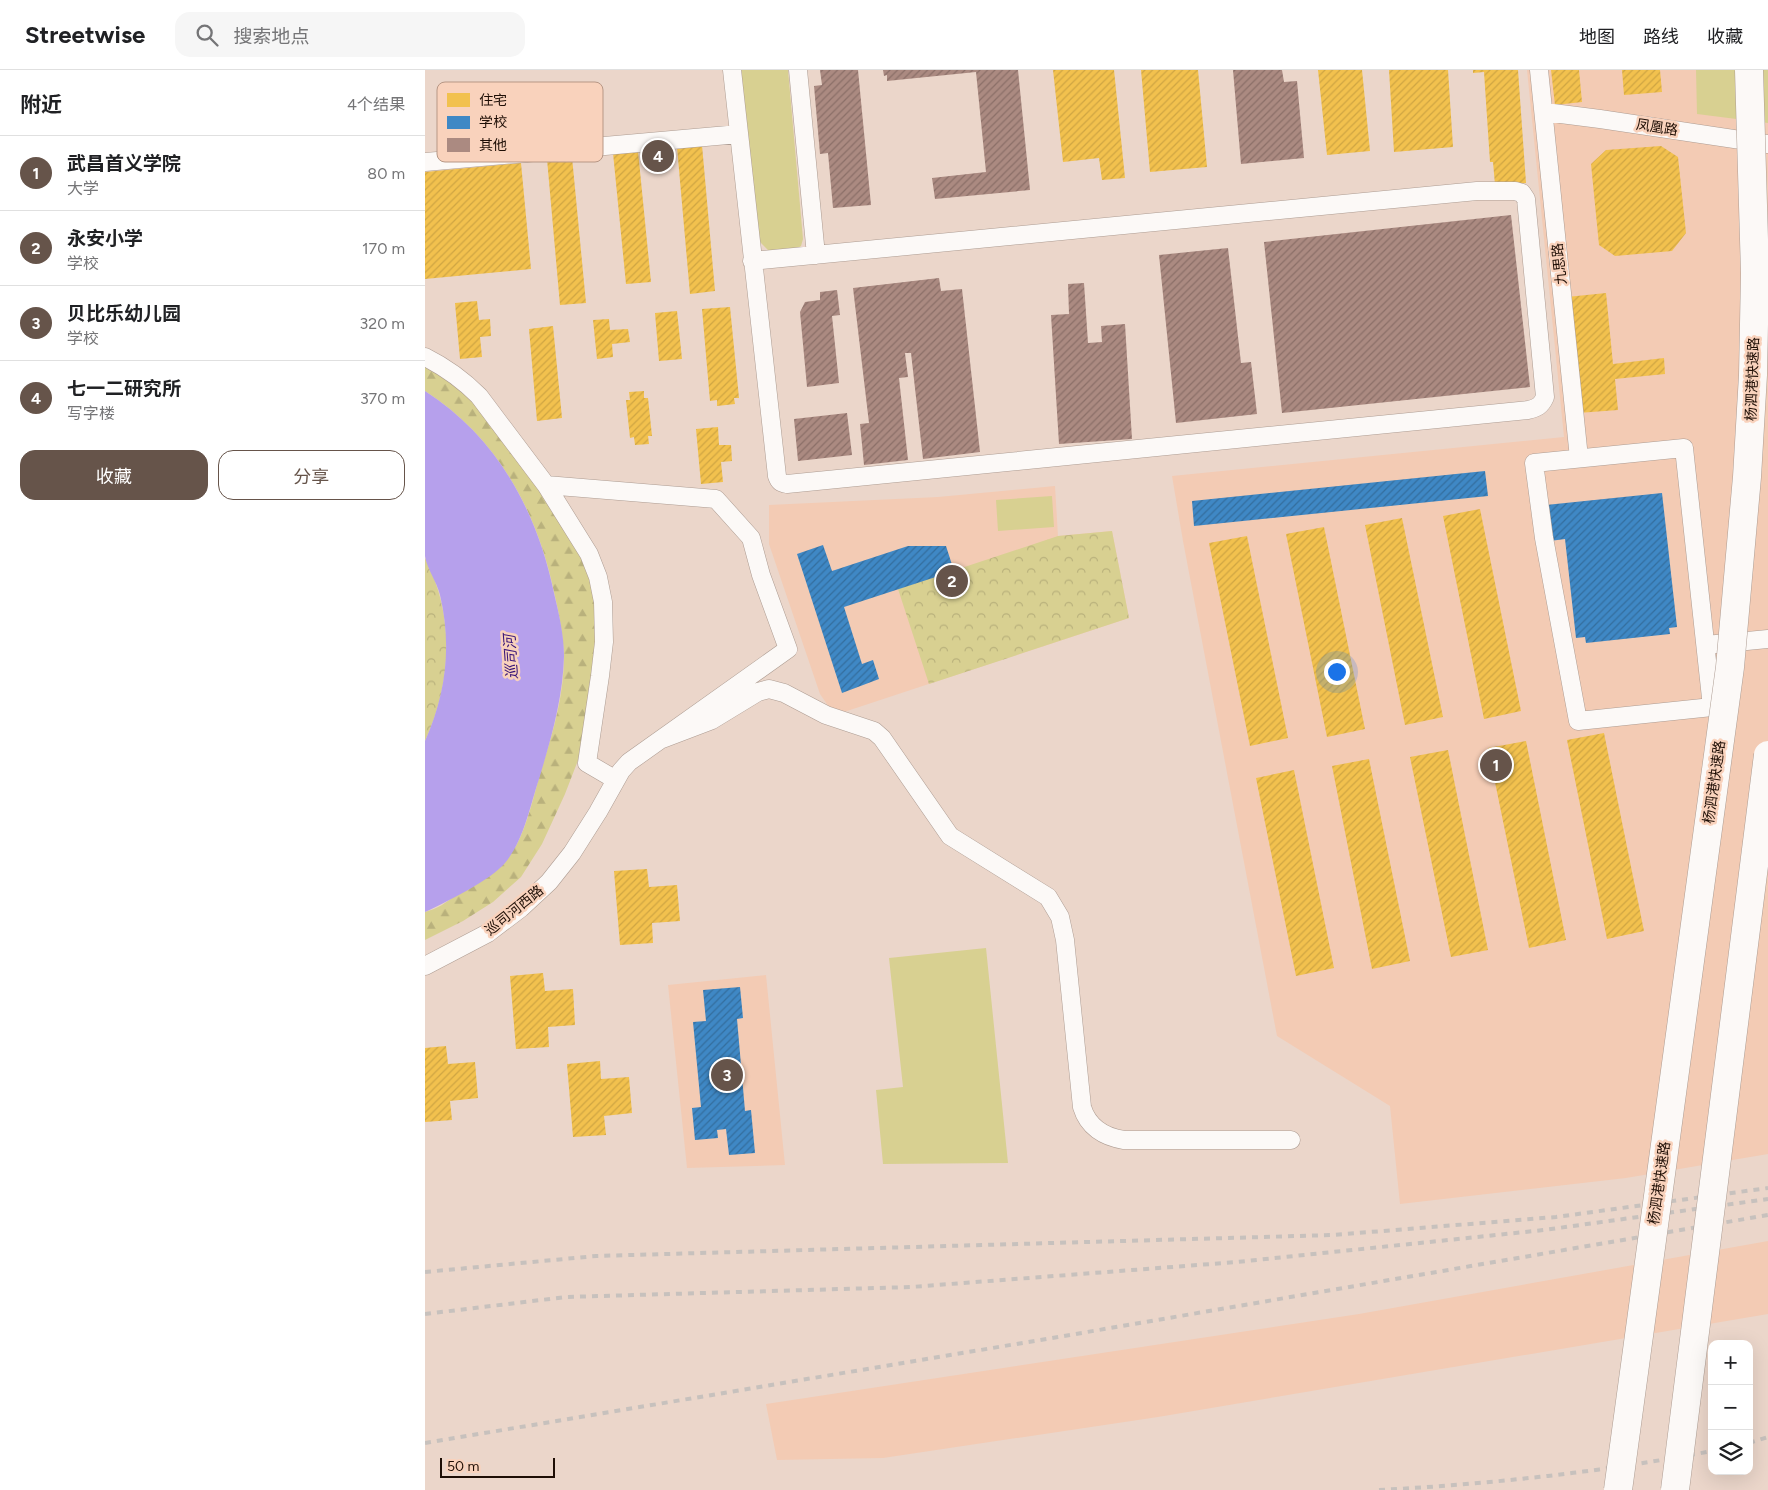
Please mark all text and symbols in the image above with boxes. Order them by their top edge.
search box [175,12,525,57]
text: Streetwise [25,20,145,49]
icon: search [193,21,221,49]
text: 搜索地点 [233,25,309,48]
text: 地图 [1579,26,1615,48]
text: 路线 [1643,26,1679,48]
text: 收藏 [1707,26,1743,48]
legend [437,82,603,162]
text: 附近 [20,92,62,117]
text: 住宅 [479,92,507,109]
text: 4个结果 [347,95,405,114]
text: 学校 [479,114,507,131]
street label: 凤凰路 [1635,116,1679,139]
text: 其他 [479,137,507,154]
pin: 4 [642,137,674,175]
text: 武昌首义学院 [67,152,181,175]
text: 1 [33,164,39,183]
text: 80 m [367,164,405,183]
text: 大学 [67,179,99,198]
text: 永安小学 [67,227,143,250]
text: 2 [31,239,41,258]
text: 170 m [362,239,405,258]
street label: 九思路 [1549,242,1570,286]
text: 学校 [67,254,99,273]
text: 贝比乐幼儿园 [67,302,181,325]
text: 3 [32,314,40,333]
text: 320 m [360,314,405,333]
text: 学校 [67,329,99,348]
street label: 杨泗港快速路 [1743,337,1762,421]
text: 七一二研究所 [67,377,181,400]
text: 4 [31,389,41,408]
text: 370 m [360,389,405,408]
text: 写字楼 [67,404,115,423]
button: 收藏 [20,450,208,500]
button: 分享 [218,450,405,500]
pin: 2 [936,562,968,600]
water label: 巡司河 [500,631,522,680]
your location [1324,659,1350,685]
street label: 杨泗港快速路 [1700,739,1729,825]
pin: 1 [1480,746,1512,784]
street label: 巡司河西路 [482,882,547,939]
pin: 3 [711,1056,743,1094]
street label: 杨泗港快速路 [1645,1140,1674,1226]
map controls [1708,1340,1753,1475]
button: + [1708,1340,1753,1385]
button: − [1708,1385,1753,1430]
button: layers [1708,1430,1753,1475]
scale bar [440,1455,555,1478]
text: 50 m [447,1458,479,1475]

